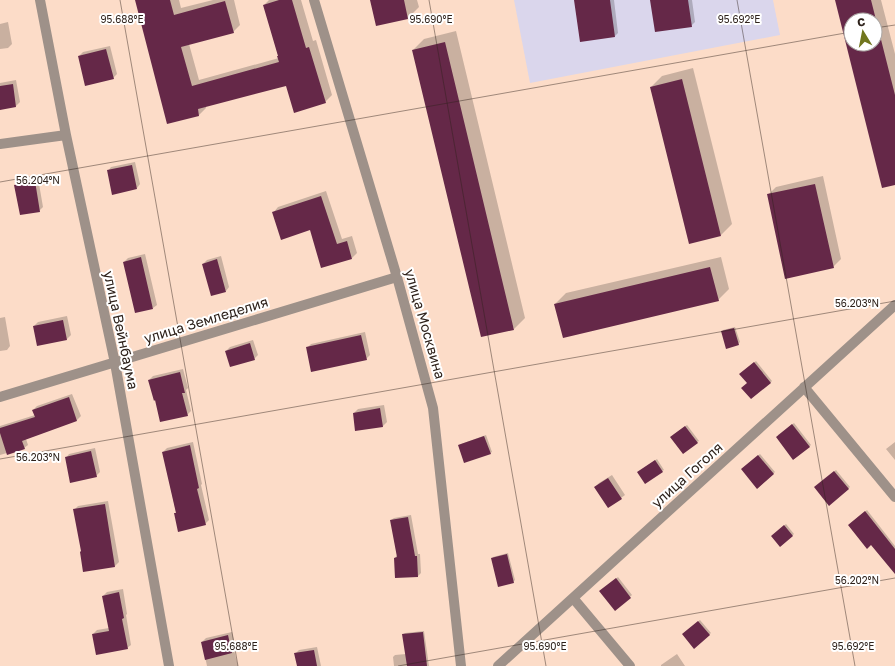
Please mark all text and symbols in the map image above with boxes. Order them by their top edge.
north arrow [843,12,883,52]
text: 95.688°E [100,13,144,25]
text: 95.690°E [409,13,453,25]
text: 95.692°E [718,13,760,25]
text: С [856,15,866,29]
text: 56.204°N [16,174,60,186]
street label: улица Москвина [402,267,449,381]
street label: улица Вейнбаума [101,269,142,391]
street label: улица Земледелия [142,293,270,347]
text: 56.203°N [835,297,879,309]
street label: улица Гоголя [648,438,726,511]
text: 56.203°N [16,451,60,463]
text: 56.202°N [835,574,879,586]
text: 95.688°E [214,640,258,652]
text: 95.690°E [523,640,567,652]
text: 95.692°E [832,640,874,652]

